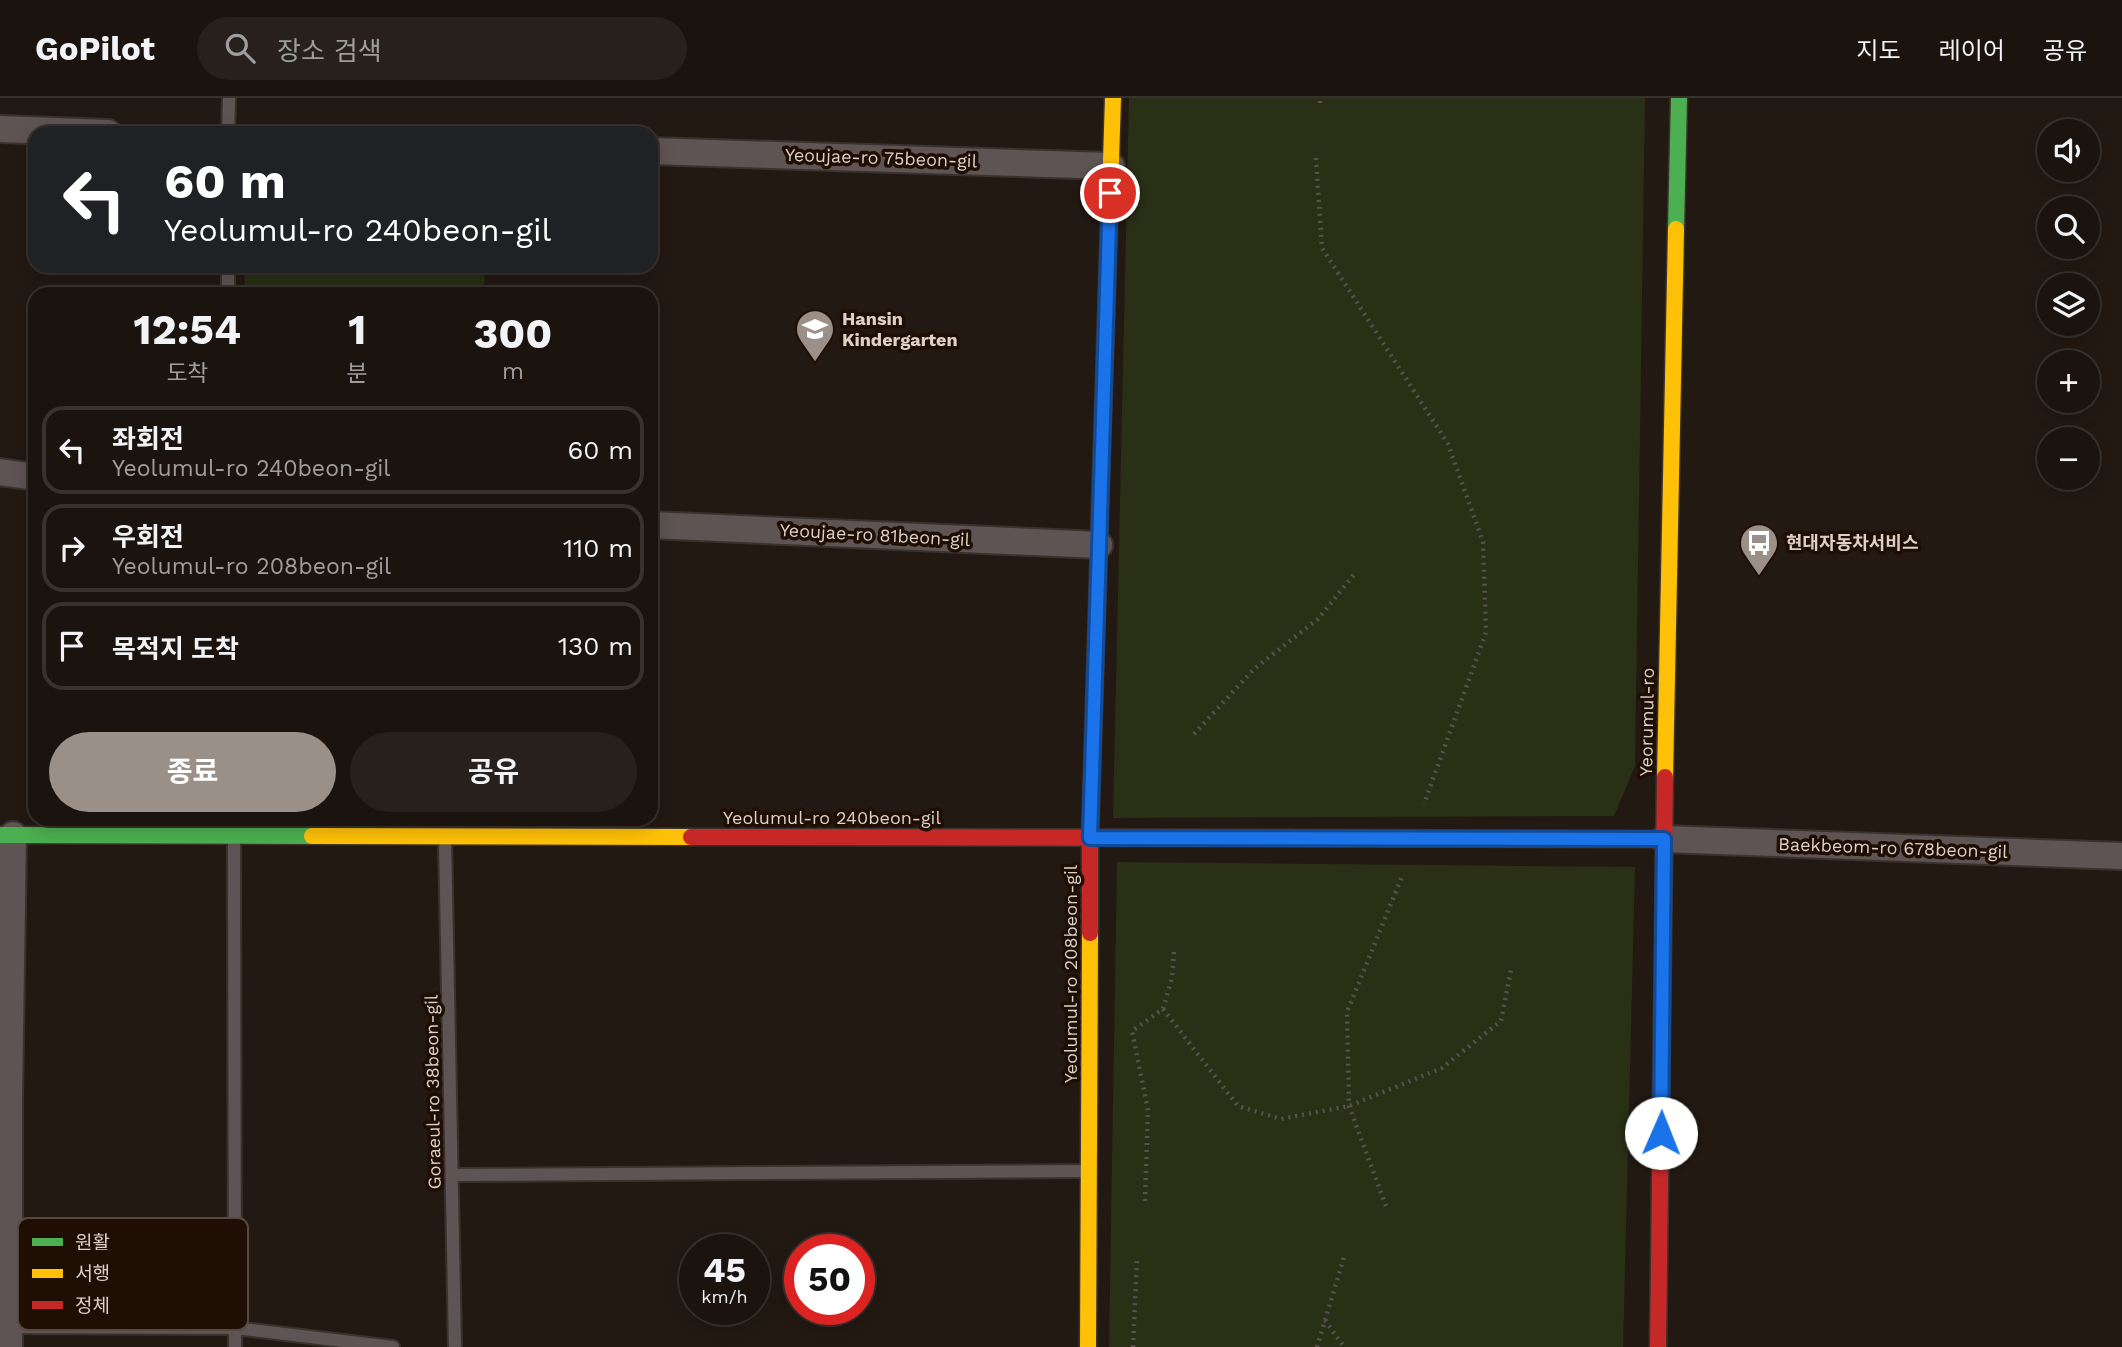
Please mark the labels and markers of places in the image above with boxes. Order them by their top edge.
pin [1080,163,1140,223]
school or university icon: Hansin Kindergarten [794,308,836,363]
place label: Hansin Kindergarten [842,308,958,350]
bus stop icon: 현대자동차서비스 [1738,522,1780,577]
place label: 현대자동차서비스 [1786,532,1918,553]

